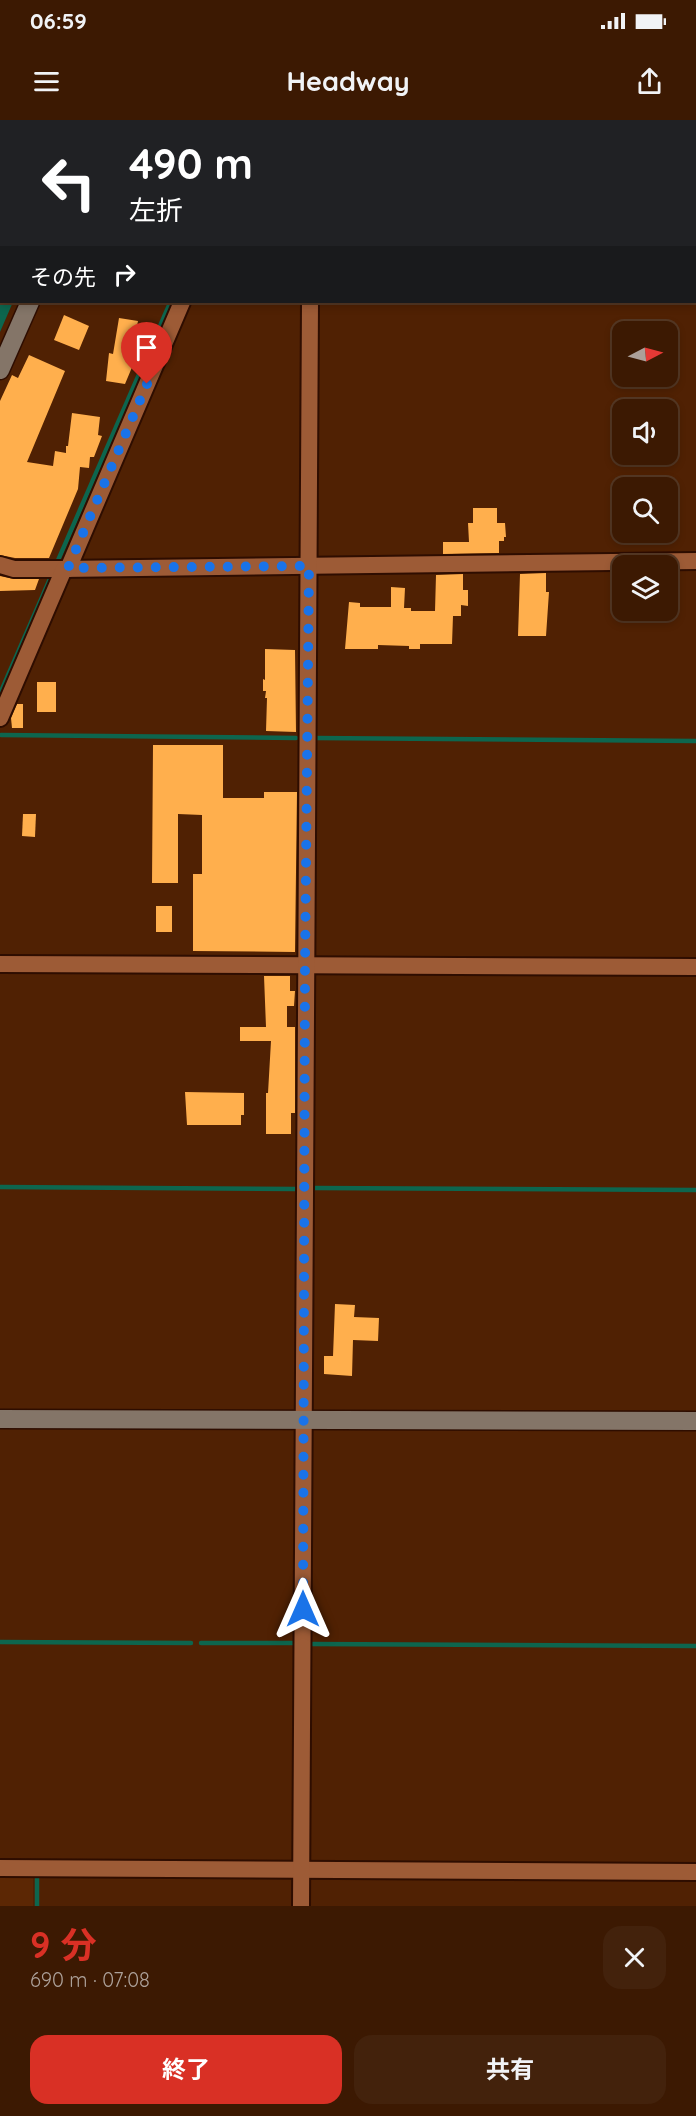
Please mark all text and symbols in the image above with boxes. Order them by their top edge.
text: 06:59 [30,7,87,35]
text: Headway [286,64,410,98]
icon: menu [30,65,63,98]
icon: share [633,65,666,98]
text: 490 m [129,137,253,190]
icon: left [30,144,108,222]
text: 左折 [129,193,183,227]
icon: right [108,258,141,291]
text: その先 [30,263,96,291]
north arrow [612,321,678,387]
map controls [612,321,678,621]
pin [121,322,172,384]
icon: arrive [130,331,163,364]
button: sound [612,399,678,465]
button: search [612,477,678,543]
button: layers [612,555,678,621]
position arrow [271,1577,335,1641]
text: 9 分 [30,1922,97,1967]
button: close [603,1926,666,1989]
text: 690 m · 07:08 [30,1967,150,1992]
button: 終了 [30,2035,342,2104]
button: 共有 [354,2035,666,2104]

